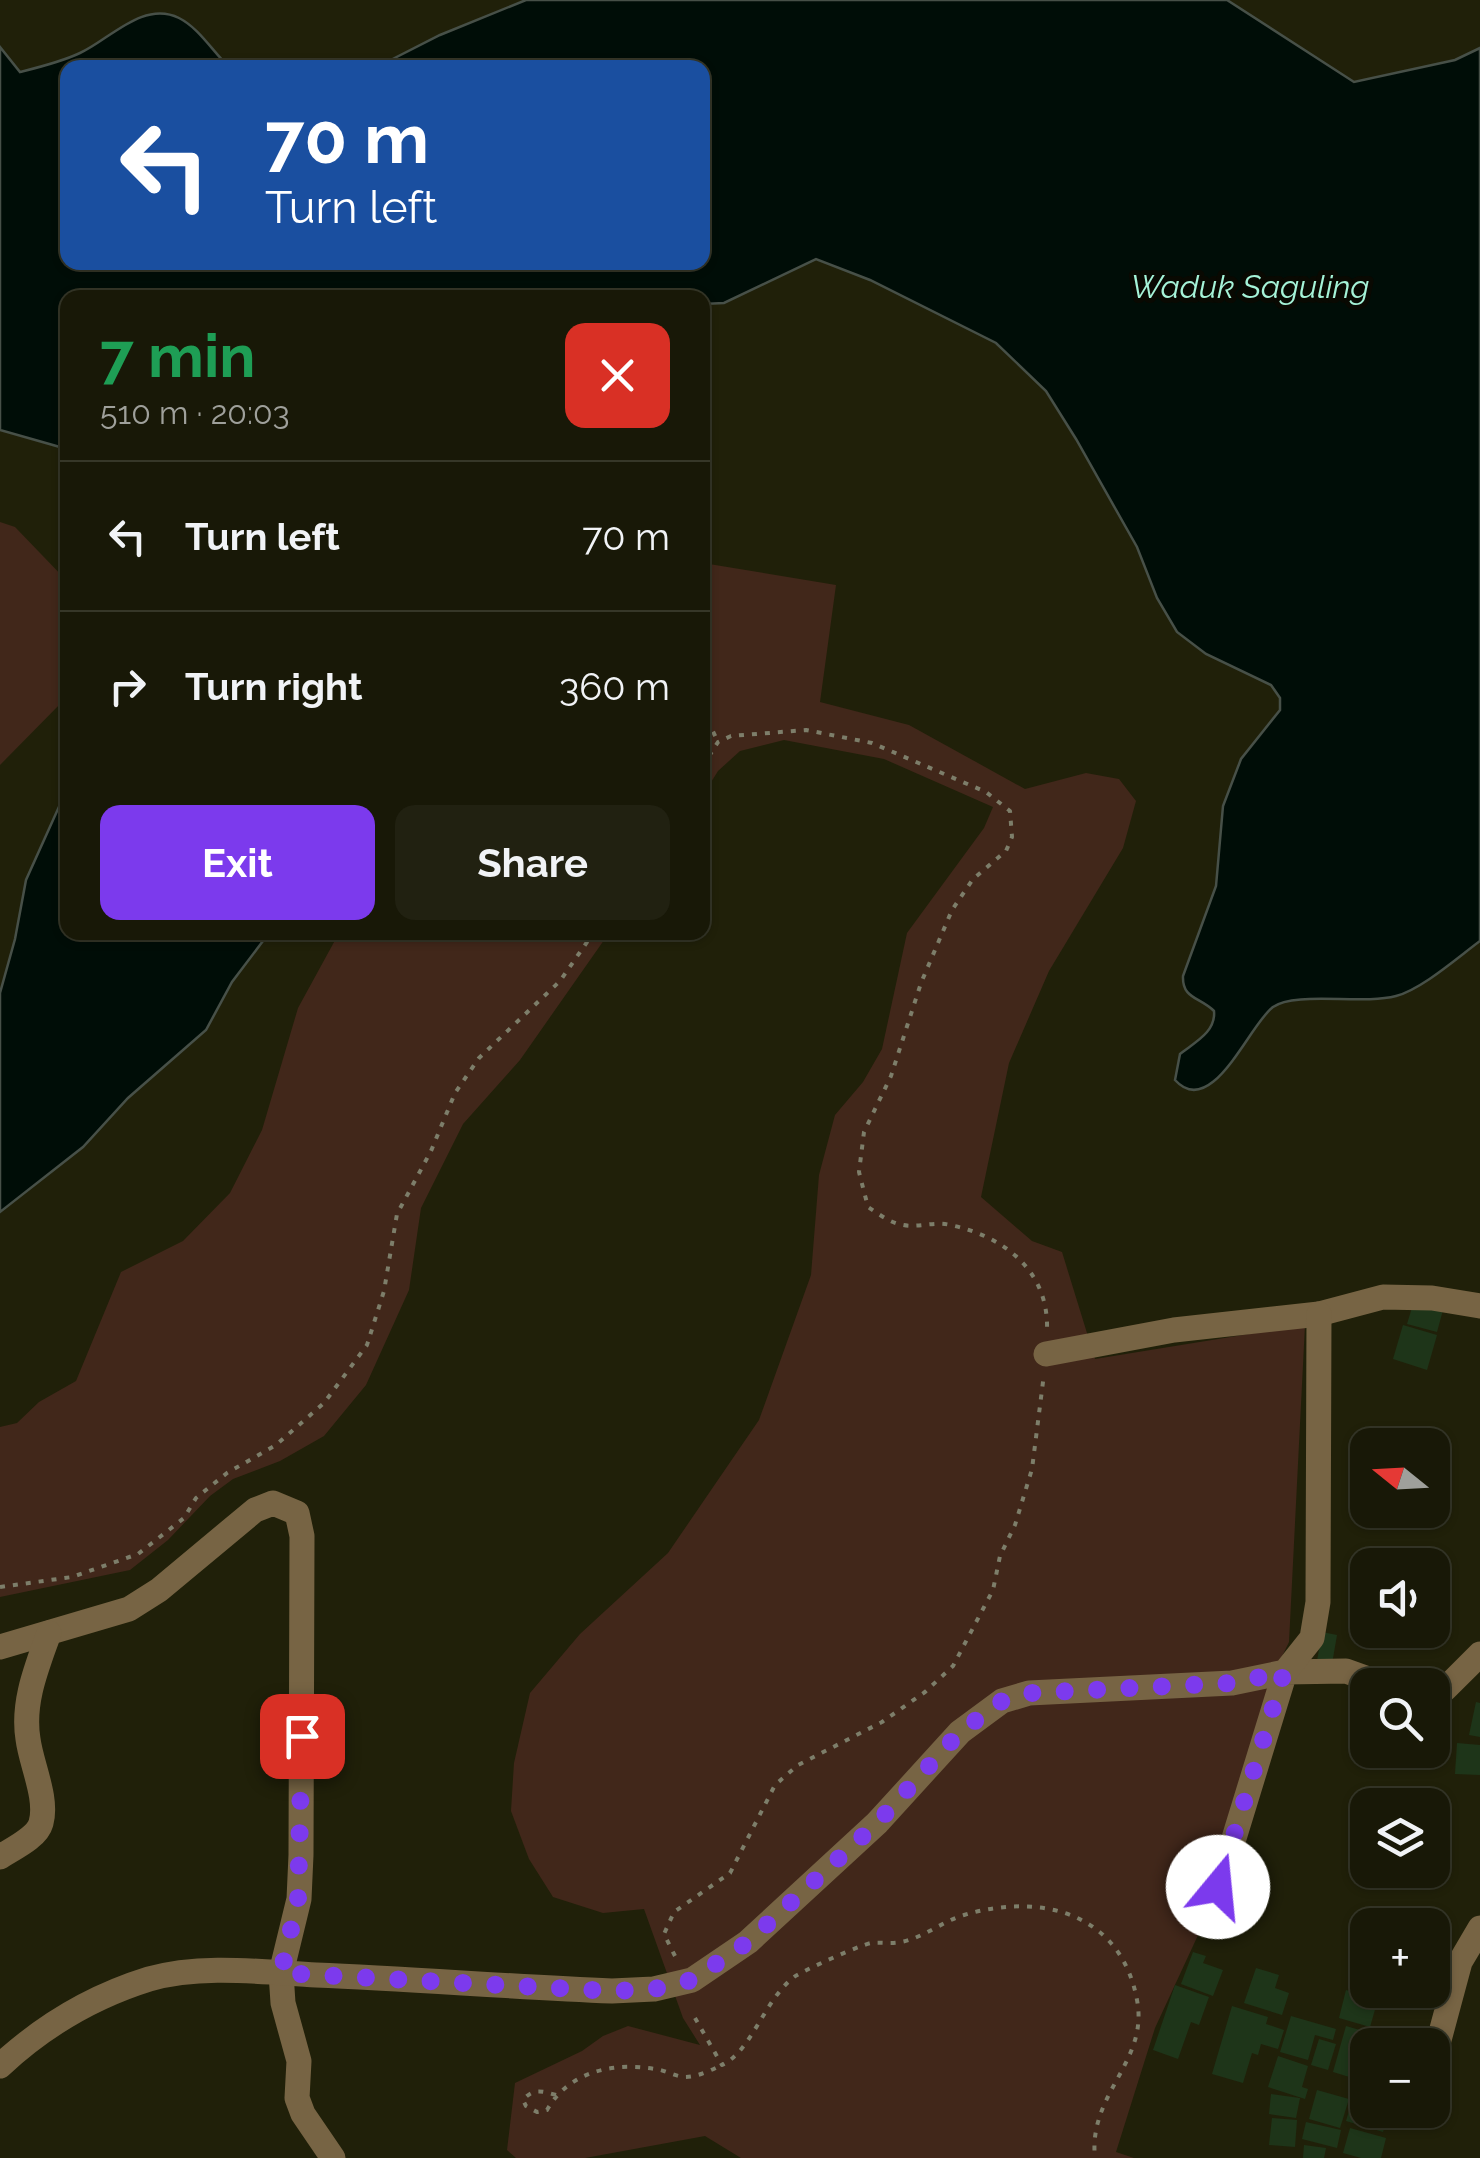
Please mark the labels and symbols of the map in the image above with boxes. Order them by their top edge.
water label: Waduk Saguling [1131,268,1369,305]
north arrow [1350,1428,1450,1528]
pin [260,1694,345,1779]
position arrow [1166,1835,1270,1939]

